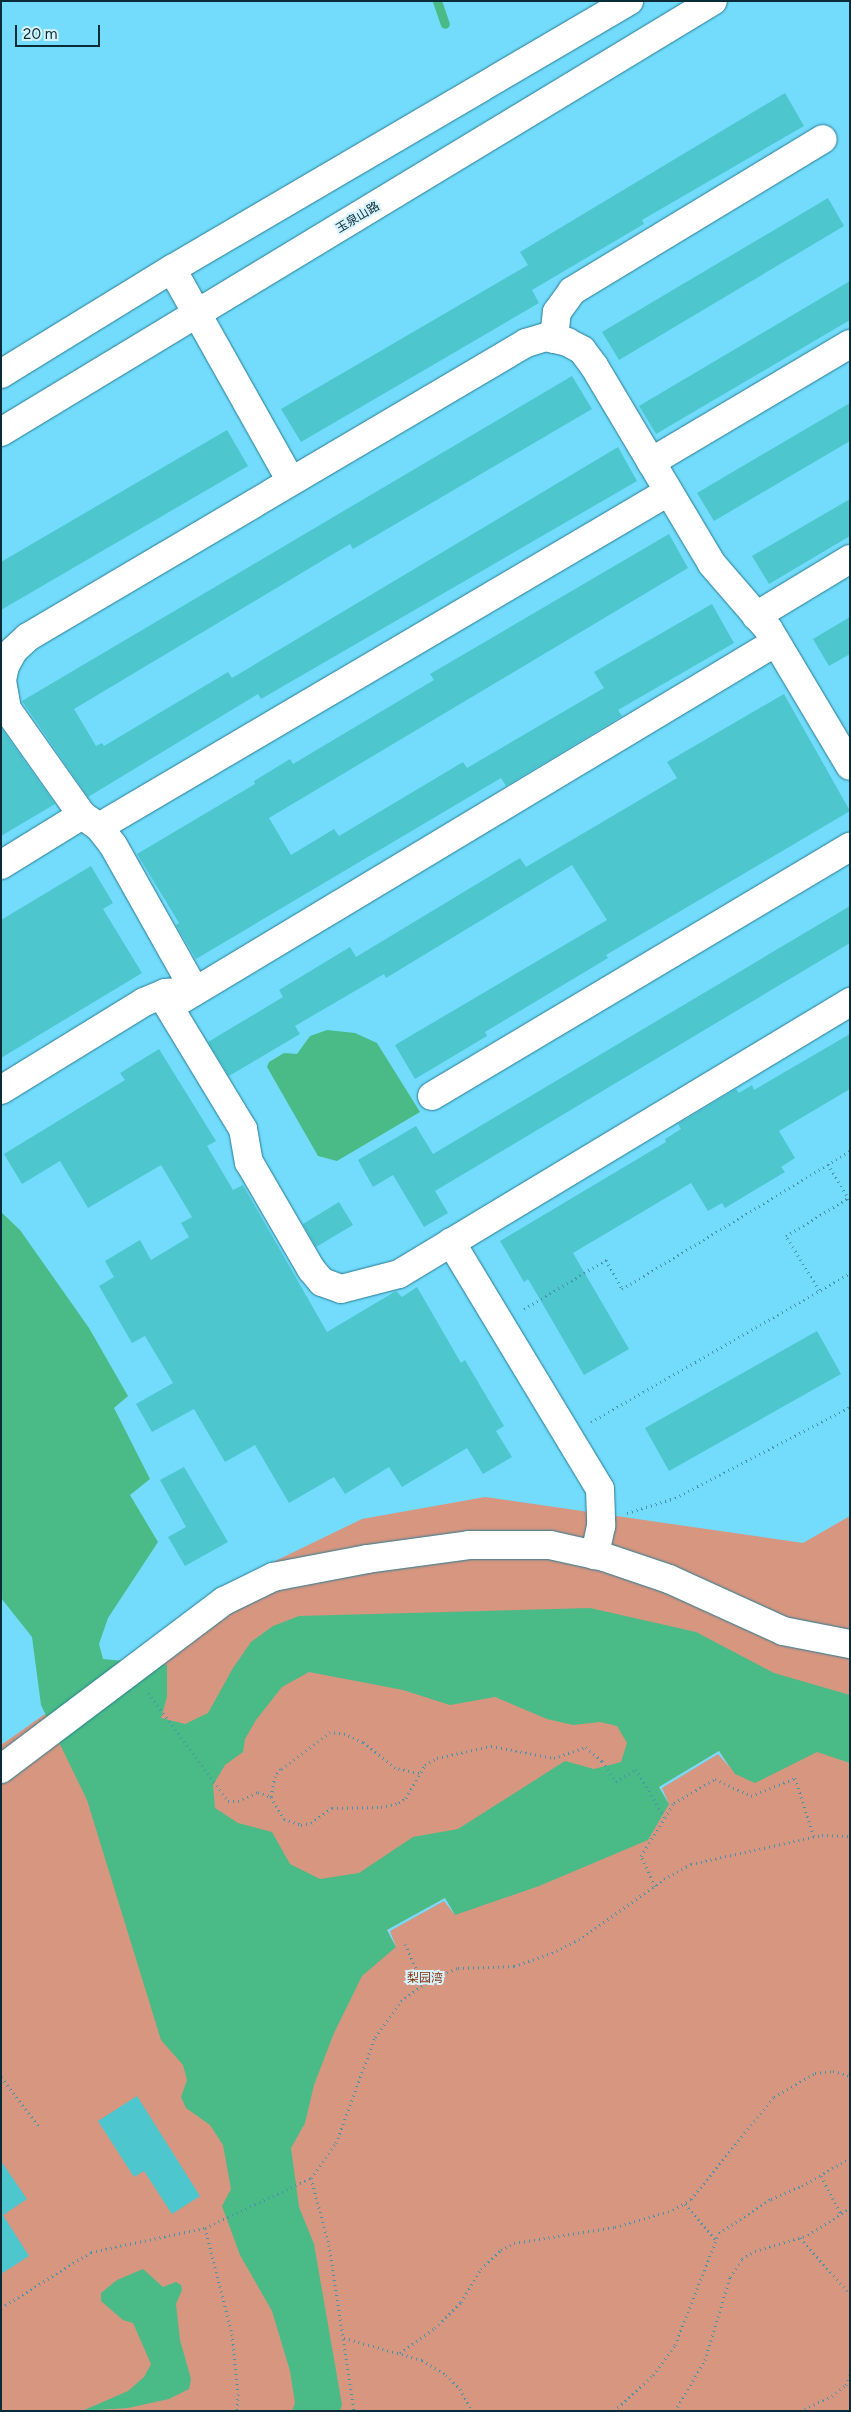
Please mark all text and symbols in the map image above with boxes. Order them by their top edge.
scale bar [18,15,102,47]
text: 20 m [23,25,57,43]
street label: 玉泉山路 [334,199,382,237]
park label: 梨园湾 [407,1972,443,1986]

